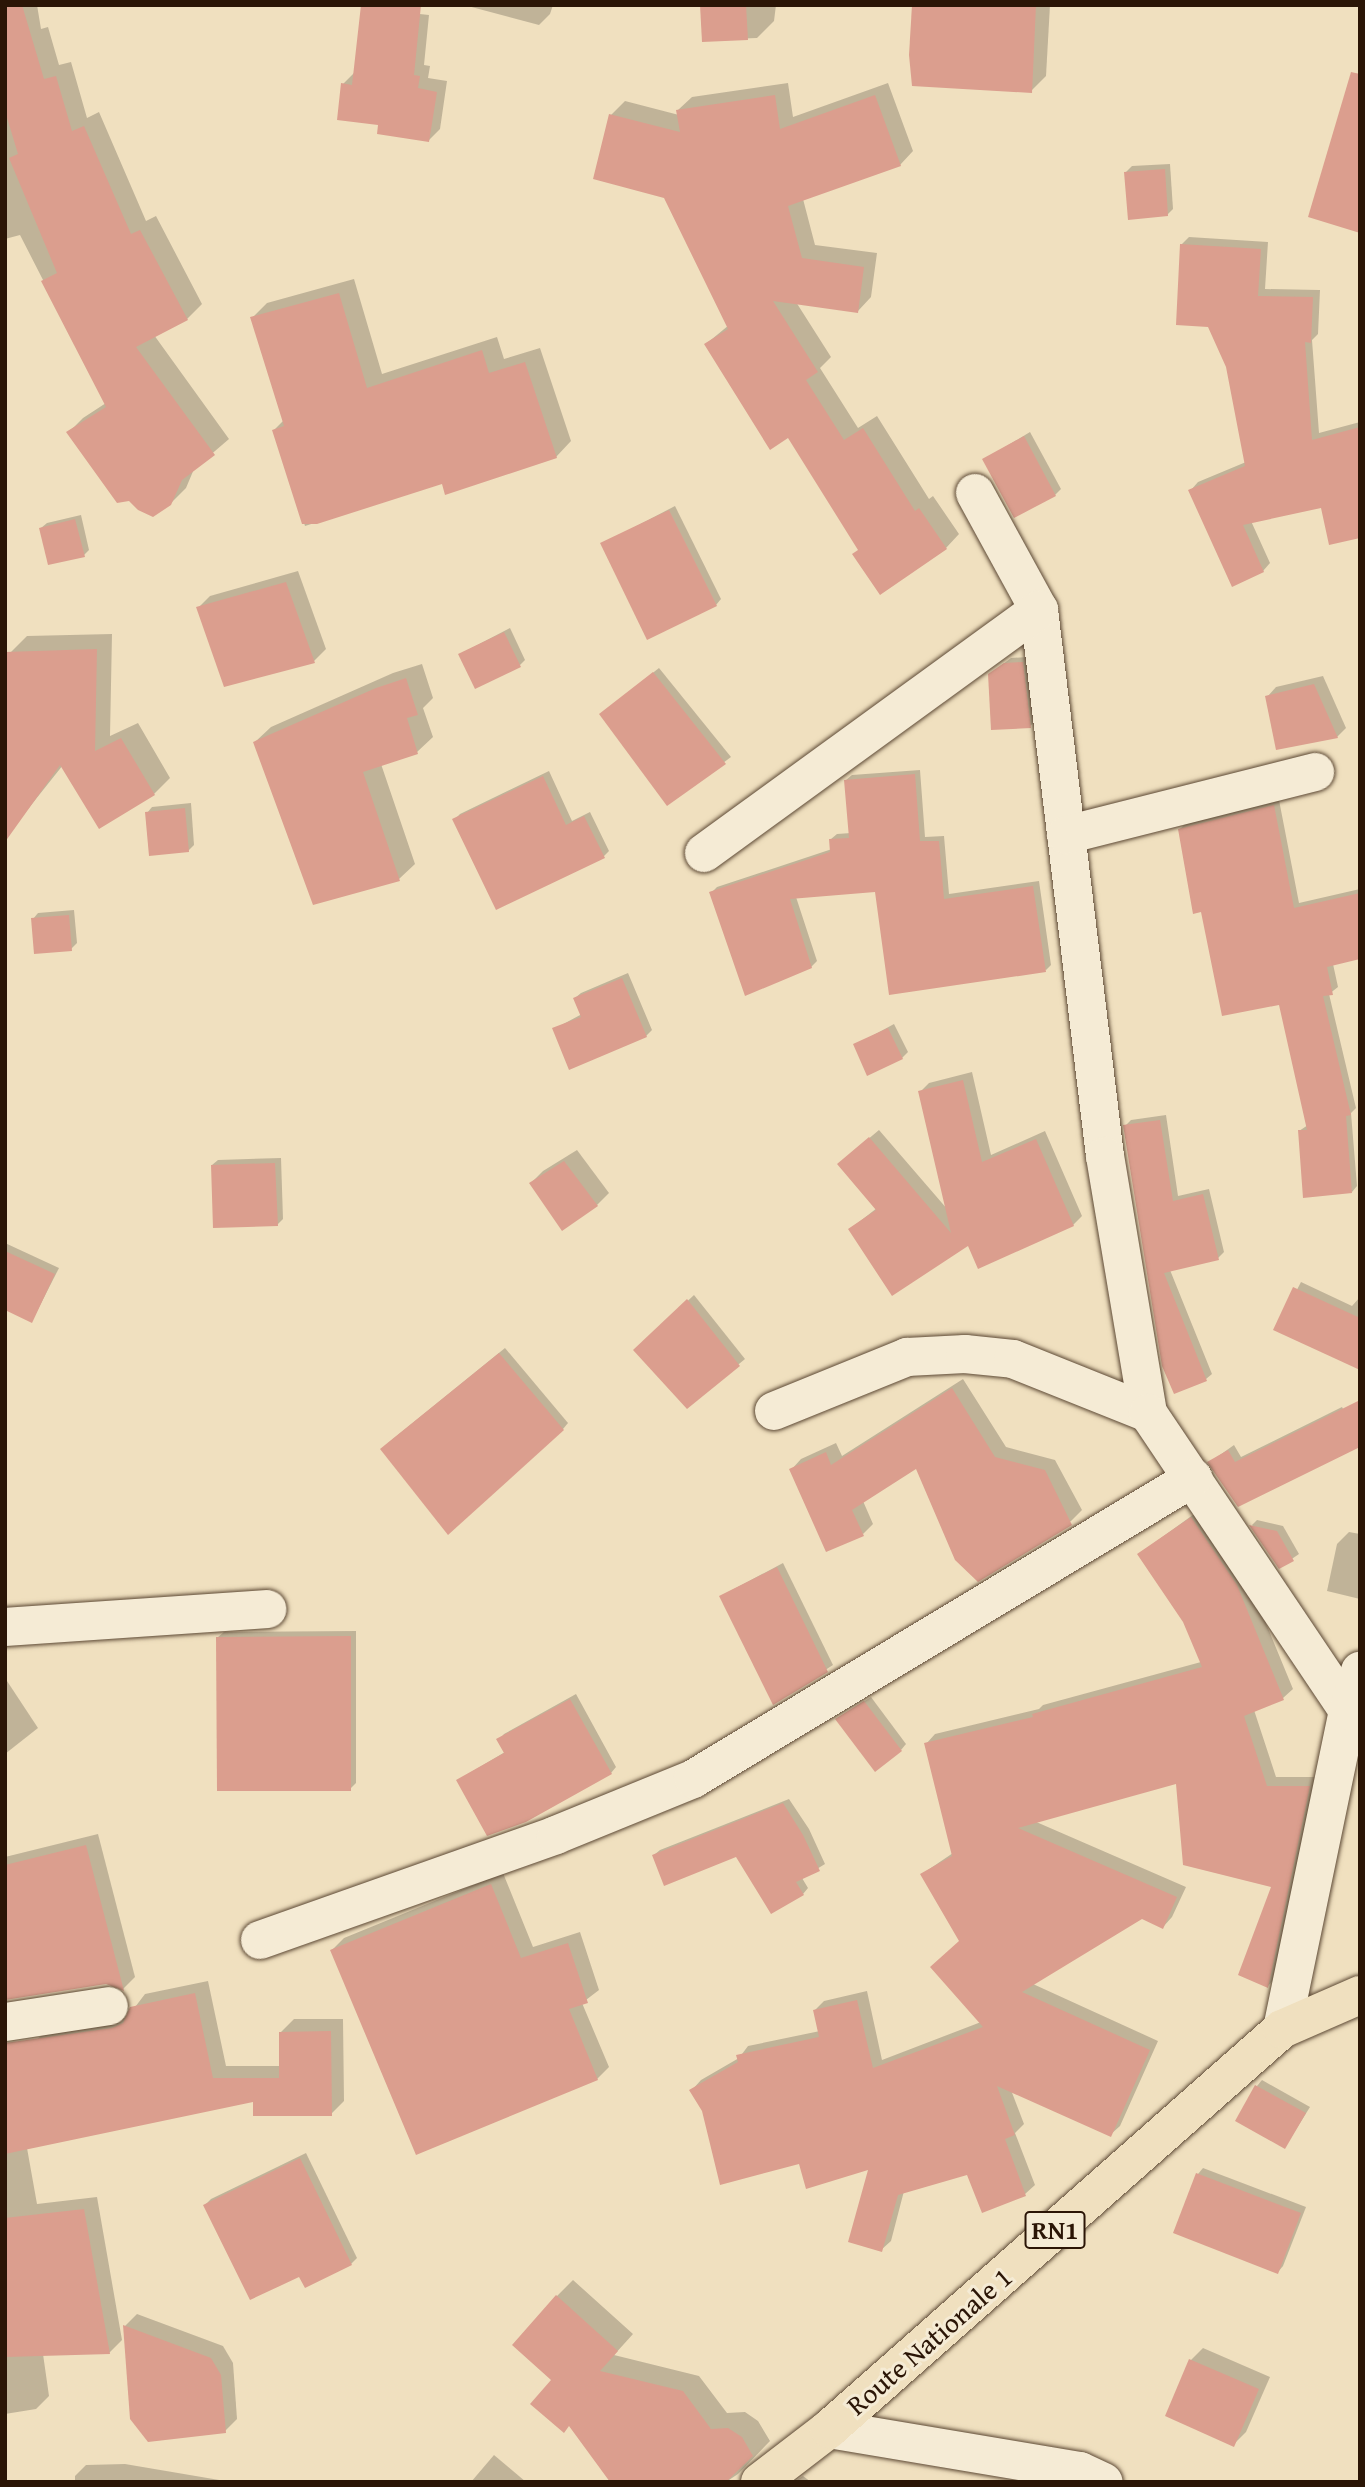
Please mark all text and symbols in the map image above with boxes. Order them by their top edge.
road number: RN1 [1024,2208,1086,2252]
street label: Route Nationale 1 [840,2260,1018,2422]

